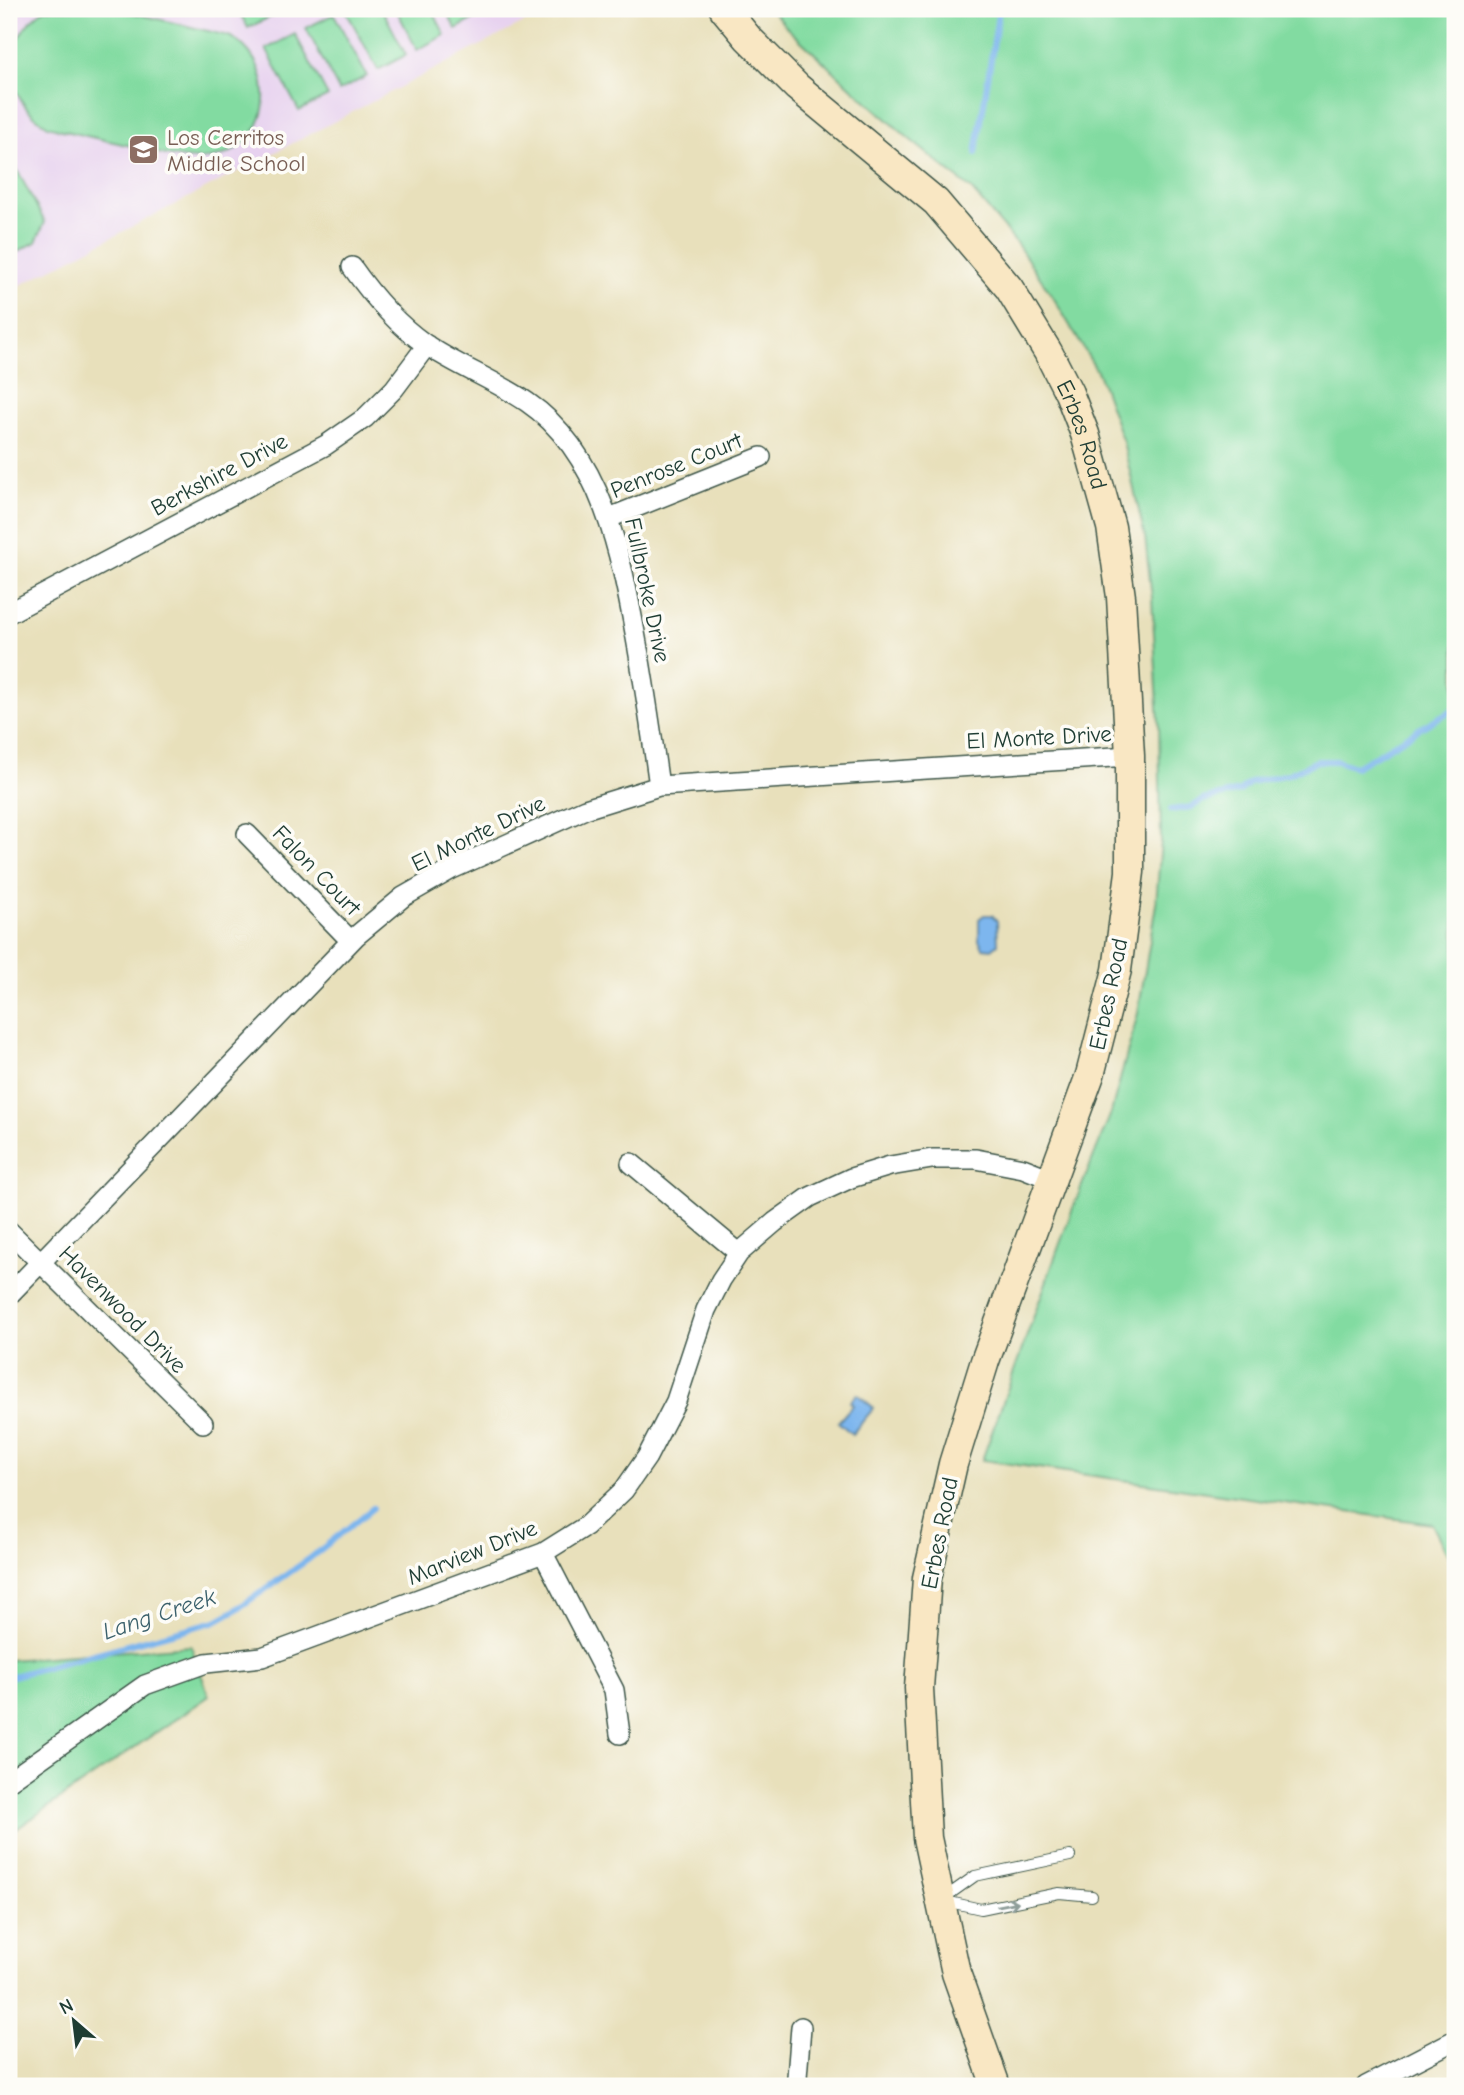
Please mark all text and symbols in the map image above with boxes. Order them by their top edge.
place label: Los Cerritos Middle School [167,124,306,177]
school or university icon: Los Cerritos Middle School [127,133,161,167]
street label: Erbes Road [1051,375,1113,492]
street label: Penrose Court [607,426,747,504]
street label: Berkshire Drive [146,427,292,522]
street label: Fullbroke Drive [619,515,676,665]
street label: El Monte Drive [966,720,1112,755]
street label: El Monte Drive [407,789,549,877]
street label: Falon Court [267,820,367,922]
street label: Erbes Road [1083,936,1134,1053]
street label: Havenwood Drive [53,1240,192,1379]
street label: Erbes Road [915,1475,964,1592]
street label: Marview Drive [403,1514,541,1591]
water label: Lang Creek [99,1582,219,1645]
one-way arrow [996,1896,1019,1910]
north arrow [38,1986,108,2056]
text: N [56,1994,77,2019]

